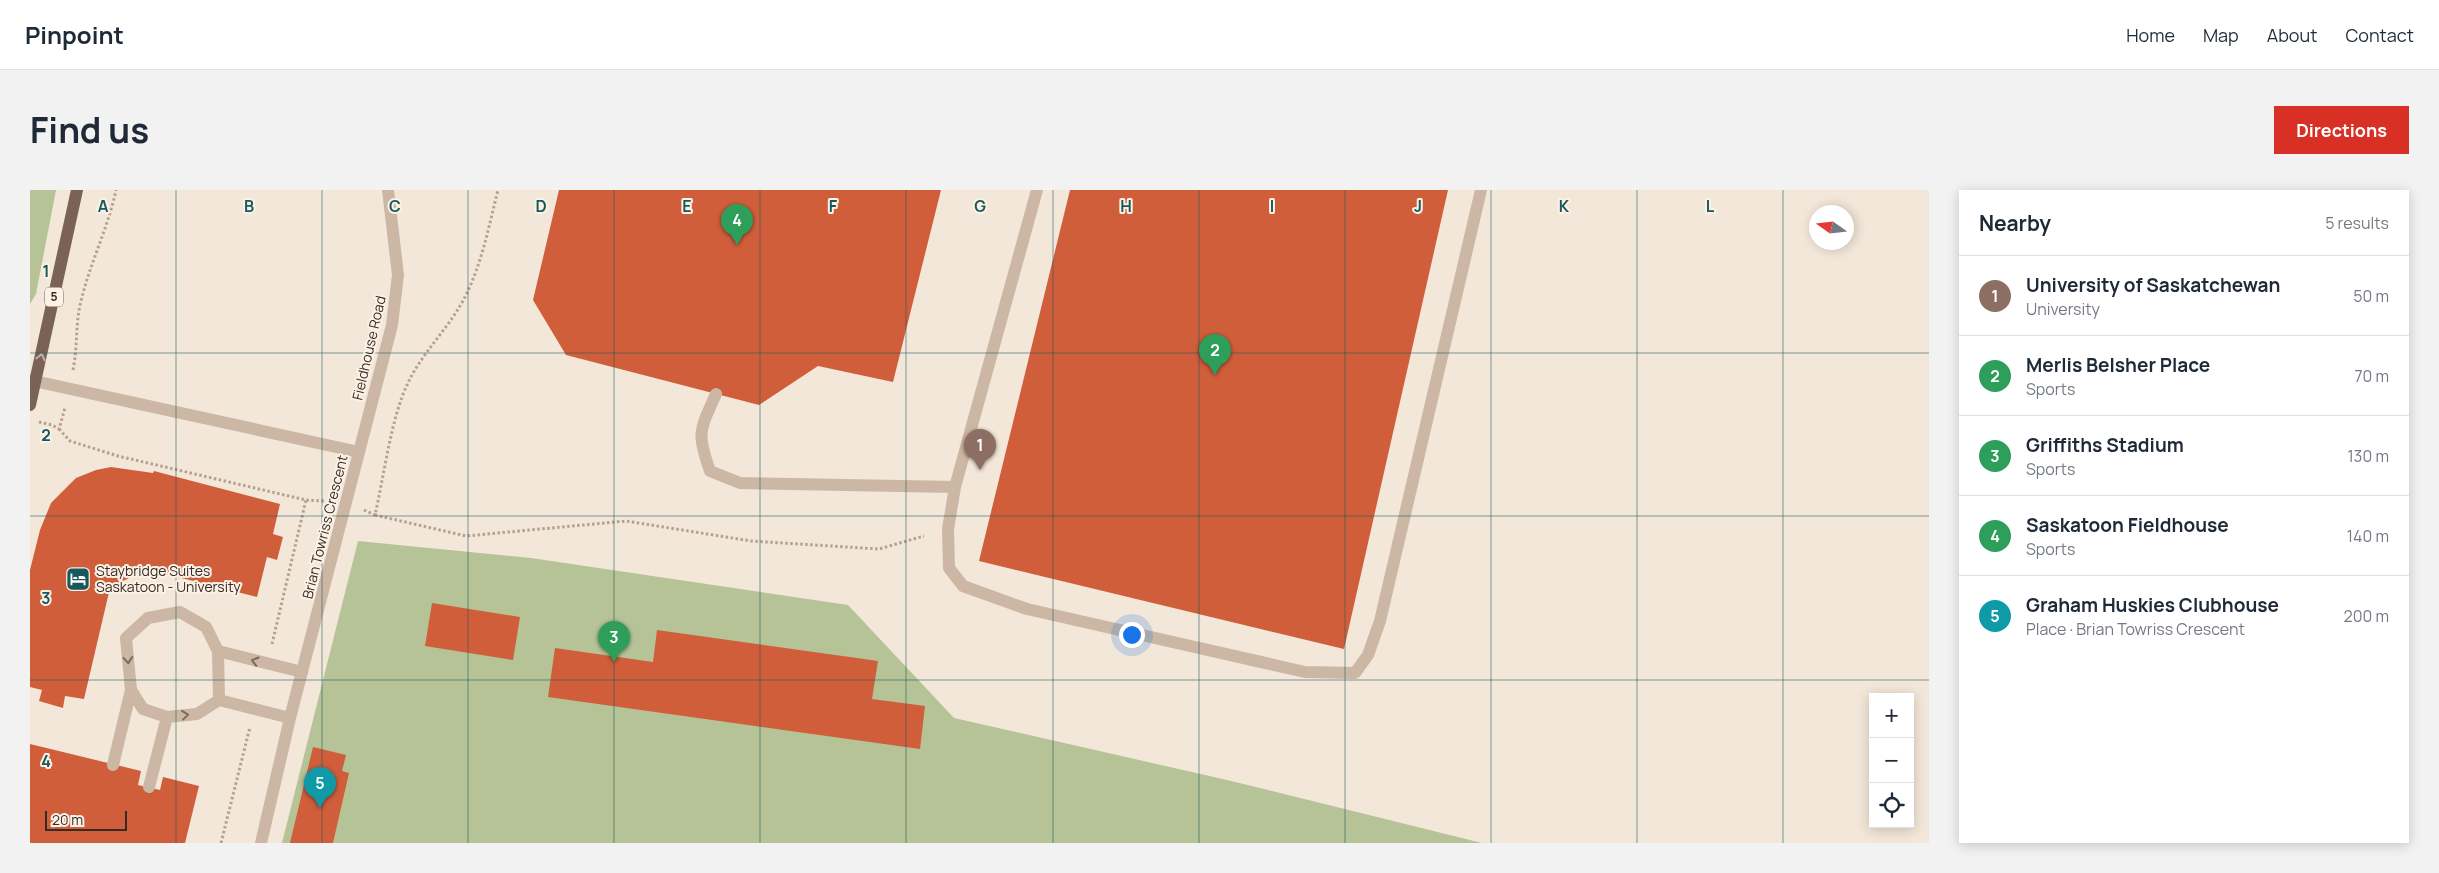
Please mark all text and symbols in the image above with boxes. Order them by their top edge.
text: Pinpoint [25,18,124,51]
text: Home [2126,23,2175,47]
text: Map [2203,23,2239,47]
text: About [2267,23,2317,47]
text: Contact [2345,23,2414,47]
text: Find us [30,106,149,154]
button: Directions [2274,106,2409,154]
text: A [98,195,109,217]
text: B [244,195,254,217]
text: C [389,195,401,217]
text: D [535,195,547,217]
text: E [682,195,692,217]
text: F [829,195,838,217]
text: G [974,195,986,217]
text: H [1120,195,1132,217]
text: I [1270,195,1274,217]
text: J [1414,195,1422,217]
text: K [1559,195,1570,217]
text: L [1706,195,1715,217]
pin: 4 [721,204,753,245]
north arrow [1809,205,1854,250]
text: Nearby [1979,209,2051,237]
text: 5 results [2325,212,2389,234]
text: 1 [42,260,50,282]
text: University of Saskatchewan [2026,272,2280,298]
text: 1 [1991,285,1999,307]
text: 50 m [2353,285,2389,307]
road number: 5 [45,288,63,306]
street label: Fieldhouse Road [347,294,390,402]
text: University [2026,298,2100,320]
pin: 2 [1199,334,1231,375]
text: Merlis Belsher Place [2026,352,2210,378]
one-way arrow [35,353,46,362]
text: 2 [1990,365,2000,387]
text: 70 m [2354,365,2389,387]
text: Sports [2026,378,2075,400]
text: 2 [41,424,51,446]
pin: 1 [964,429,996,470]
text: Griffiths Stadium [2026,432,2184,458]
text: 3 [1990,445,2000,467]
text: 130 m [2347,445,2389,467]
street label: Brian Towriss Crescent [297,453,352,601]
text: Sports [2026,458,2075,480]
text: Saskatoon Fieldhouse [2026,512,2229,538]
text: 4 [1990,525,2000,547]
text: 140 m [2347,525,2389,547]
text: Sports [2026,538,2075,560]
place label: Staybridge Suites Saskatoon - University [96,561,241,596]
hotel icon: Staybridge Suites Saskatoon - University [65,566,91,592]
text: 3 [41,587,51,609]
text: Graham Huskies Clubhouse [2026,592,2279,618]
text: 5 [1990,605,2000,627]
text: 200 m [2344,605,2389,627]
text: Place · Brian Towriss Crescent [2026,618,2245,640]
pin: 3 [598,621,630,662]
your location [1119,622,1145,648]
one-way arrow [122,657,133,665]
one-way arrow [251,657,259,667]
map controls [1869,693,1914,828]
button: + [1869,693,1914,738]
one-way arrow [181,710,189,721]
button: − [1869,738,1914,783]
text: 4 [41,750,51,772]
pin: 5 [304,767,336,808]
button: locate [1869,783,1914,828]
scale bar [45,808,128,831]
text: 20 m [52,810,83,829]

